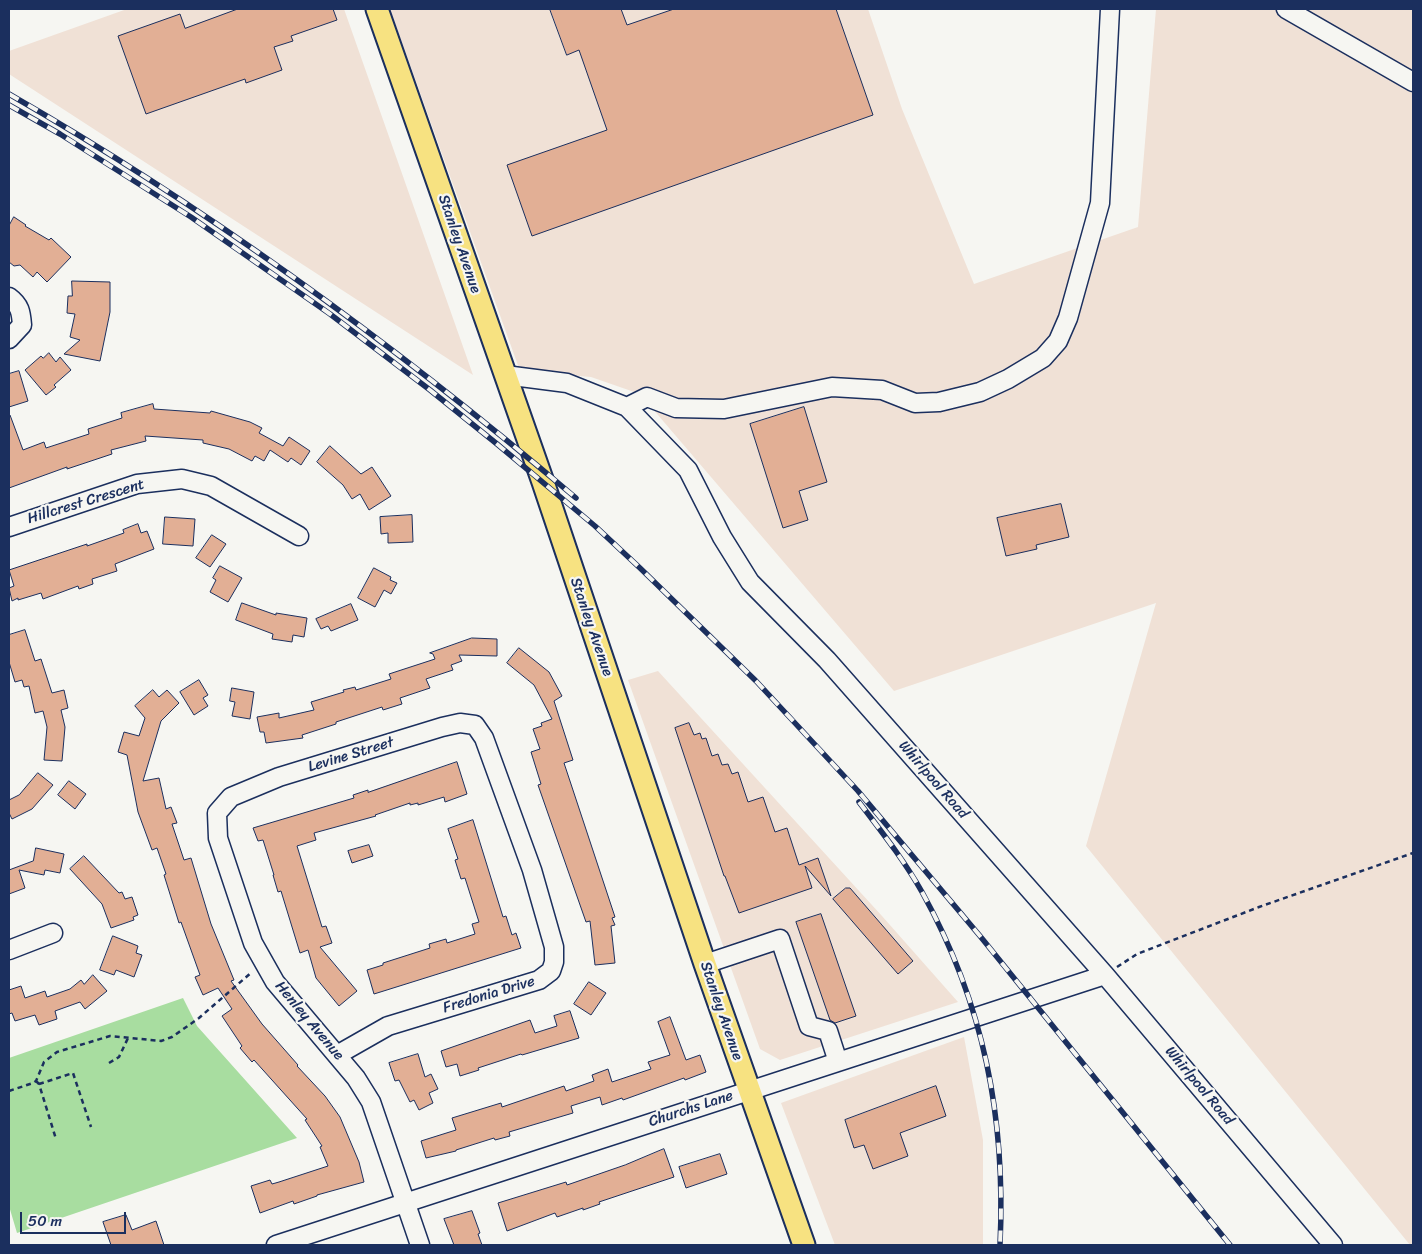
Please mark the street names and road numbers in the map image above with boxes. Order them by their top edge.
street label: Stanley Avenue [434,192,484,296]
street label: Hillcrest Crescent [25,476,147,528]
street label: Stanley Avenue [566,575,616,679]
street label: Levine Street [306,733,396,777]
street label: Whirlpool Road [894,737,972,823]
street label: Stanley Avenue [696,959,746,1063]
street label: Fredonia Drive [441,972,537,1018]
street label: Henley Avenue [271,978,347,1064]
street label: Whirlpool Road [1161,1043,1237,1129]
street label: Churchs Lane [646,1087,736,1131]

